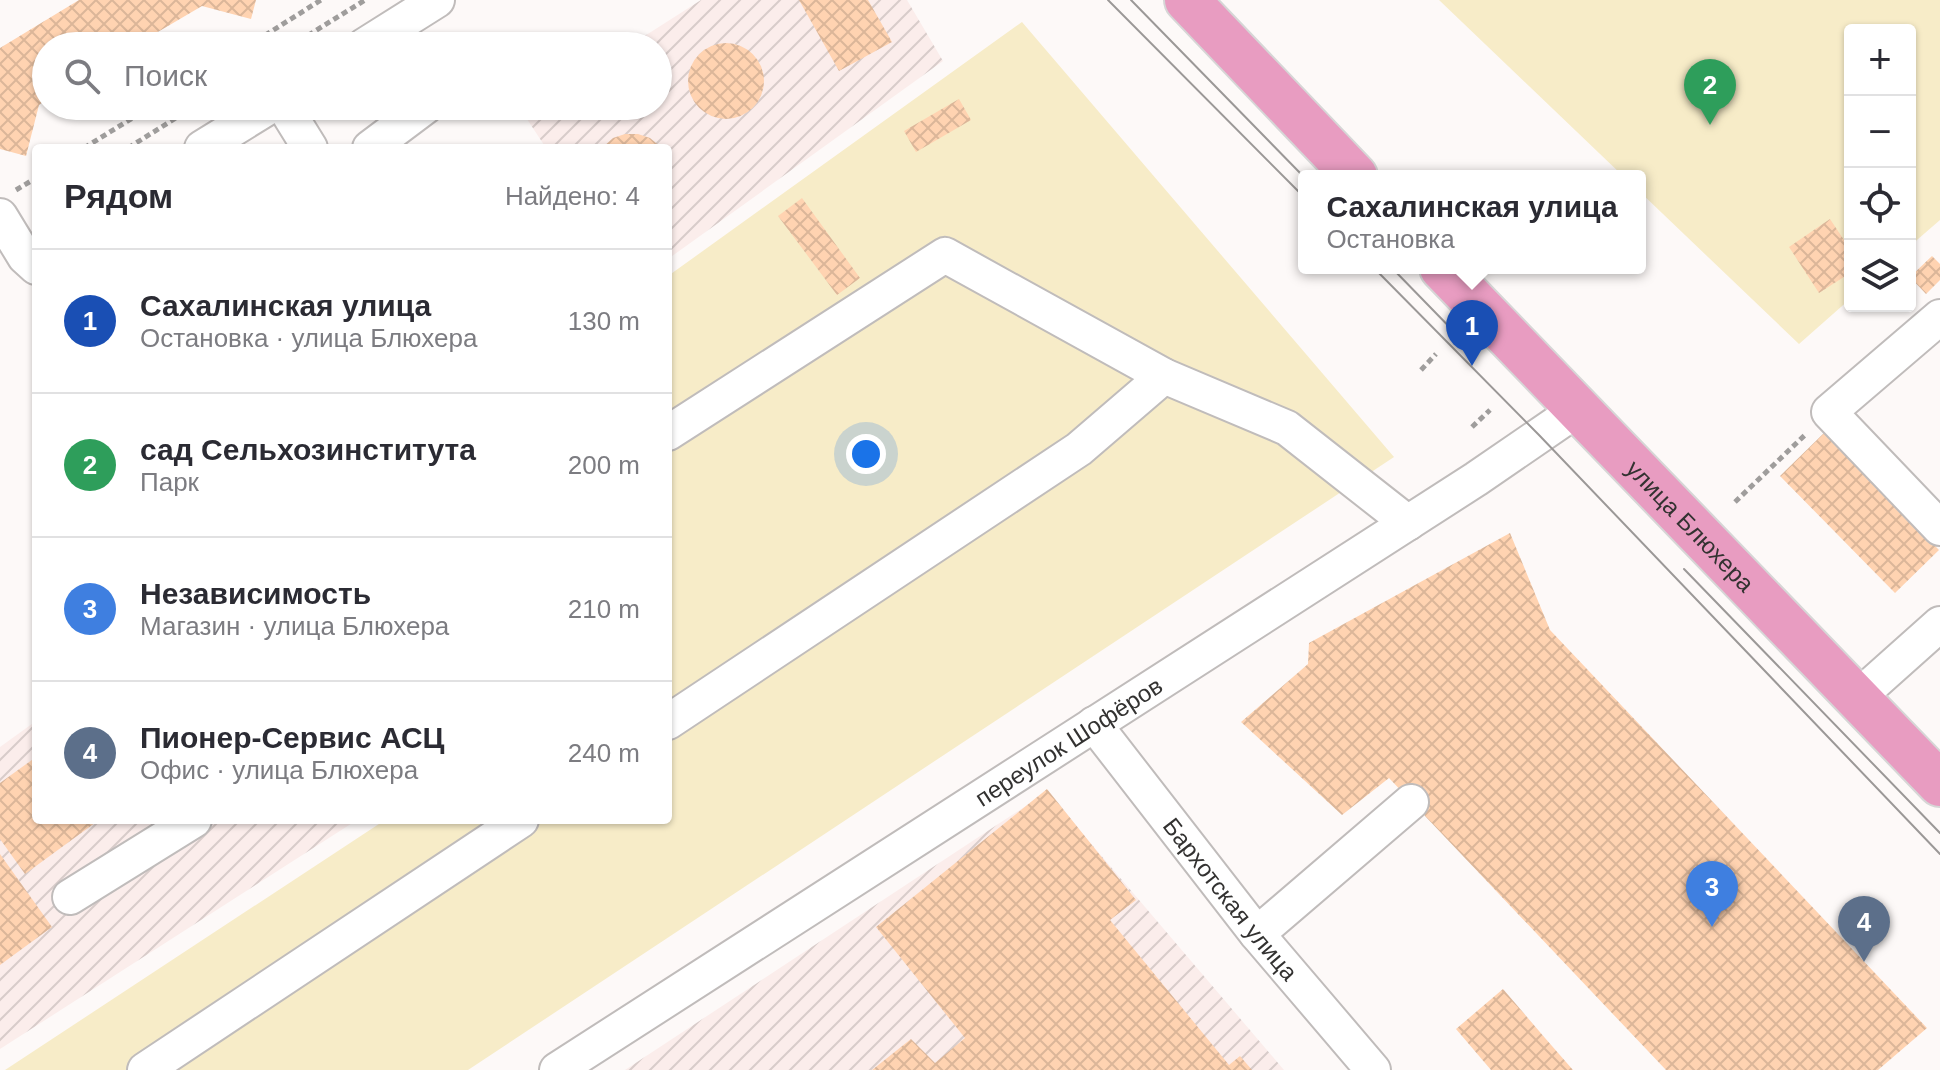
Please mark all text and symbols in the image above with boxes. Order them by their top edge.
map controls [1844,24,1916,312]
button: + [1844,24,1916,96]
search box [32,32,672,120]
icon: search [60,54,104,98]
text: Поиск [124,59,207,92]
pin: 2 [1684,59,1736,125]
button: − [1844,96,1916,168]
button: locate [1844,168,1916,240]
popup [1298,170,1646,274]
text: Рядом [64,177,173,215]
text: Найдено: 4 [505,181,640,211]
text: Сахалинская улица [1326,190,1618,223]
text: Остановка [1326,224,1455,254]
button: layers [1844,240,1916,312]
text: Сахалинская улица [140,289,431,322]
pin: 1 [1446,300,1498,366]
text: 1 [83,306,97,336]
text: 130 m [568,306,640,336]
text: Остановка · улица Блюхера [140,323,477,353]
text: сад Сельхозинститута [140,433,476,466]
your location [846,434,886,474]
text: 2 [83,450,97,480]
text: 200 m [568,450,640,480]
street label: улица Блюхера [1621,454,1760,597]
text: Парк [140,467,199,497]
text: Независимость [140,577,371,610]
text: 3 [83,594,97,624]
text: 210 m [568,594,640,624]
text: Магазин · улица Блюхера [140,611,449,641]
street label: переулок Шофёров [970,671,1167,811]
text: Пионер-Сервис АСЦ [140,721,445,754]
text: 4 [83,738,97,768]
text: 240 m [568,738,640,768]
text: Офис · улица Блюхера [140,755,418,785]
street label: Бархотская улица [1158,812,1304,986]
pin: 3 [1686,861,1738,927]
pin: 4 [1838,896,1890,962]

